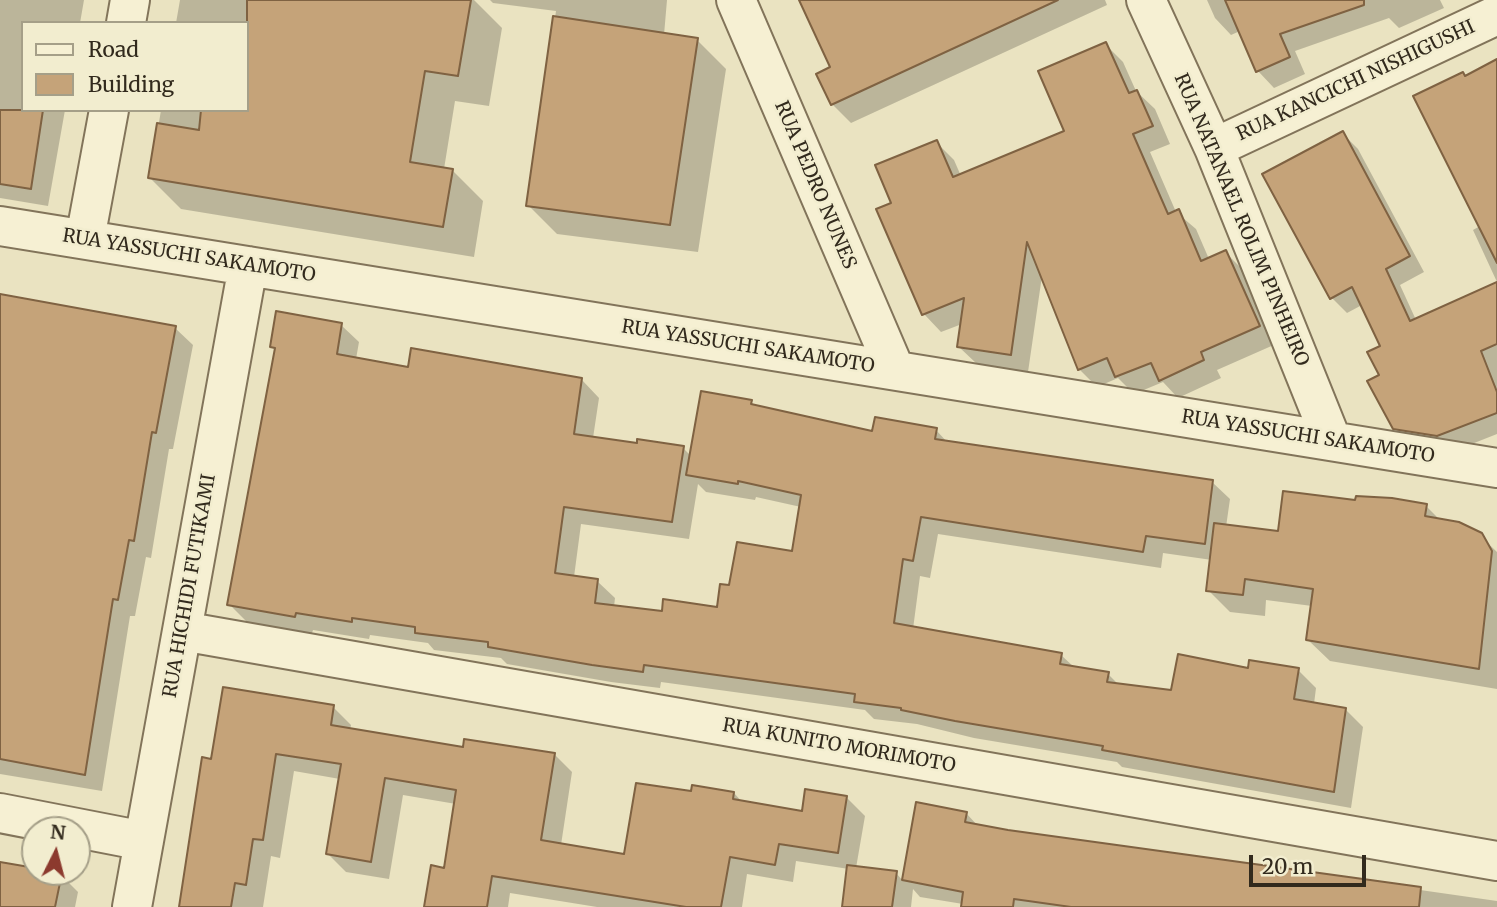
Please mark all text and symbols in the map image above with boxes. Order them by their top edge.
street label: RUA KANCICHI NISHIGUSHI [1233,16,1479,146]
legend [21,21,248,112]
text: Road [88,36,139,63]
street label: RUA NATANAEL ROLIM PINHEIRO [1169,70,1313,370]
text: Building [88,71,174,98]
street label: RUA PEDRO NUNES [769,98,861,272]
street label: RUA YASSUCHI SAKAMOTO [61,225,317,287]
street label: RUA YASSUCHI SAKAMOTO [620,316,876,378]
street label: RUA YASSUCHI SAKAMOTO [1180,406,1436,468]
street label: RUA HICHIDI FUTIKAMI [159,472,221,700]
street label: RUA KUNITO MORIMOTO [721,714,957,778]
north arrow [21,816,91,886]
text: N [49,819,67,845]
scale bar [1252,841,1369,885]
text: 20 m [1262,853,1313,880]

